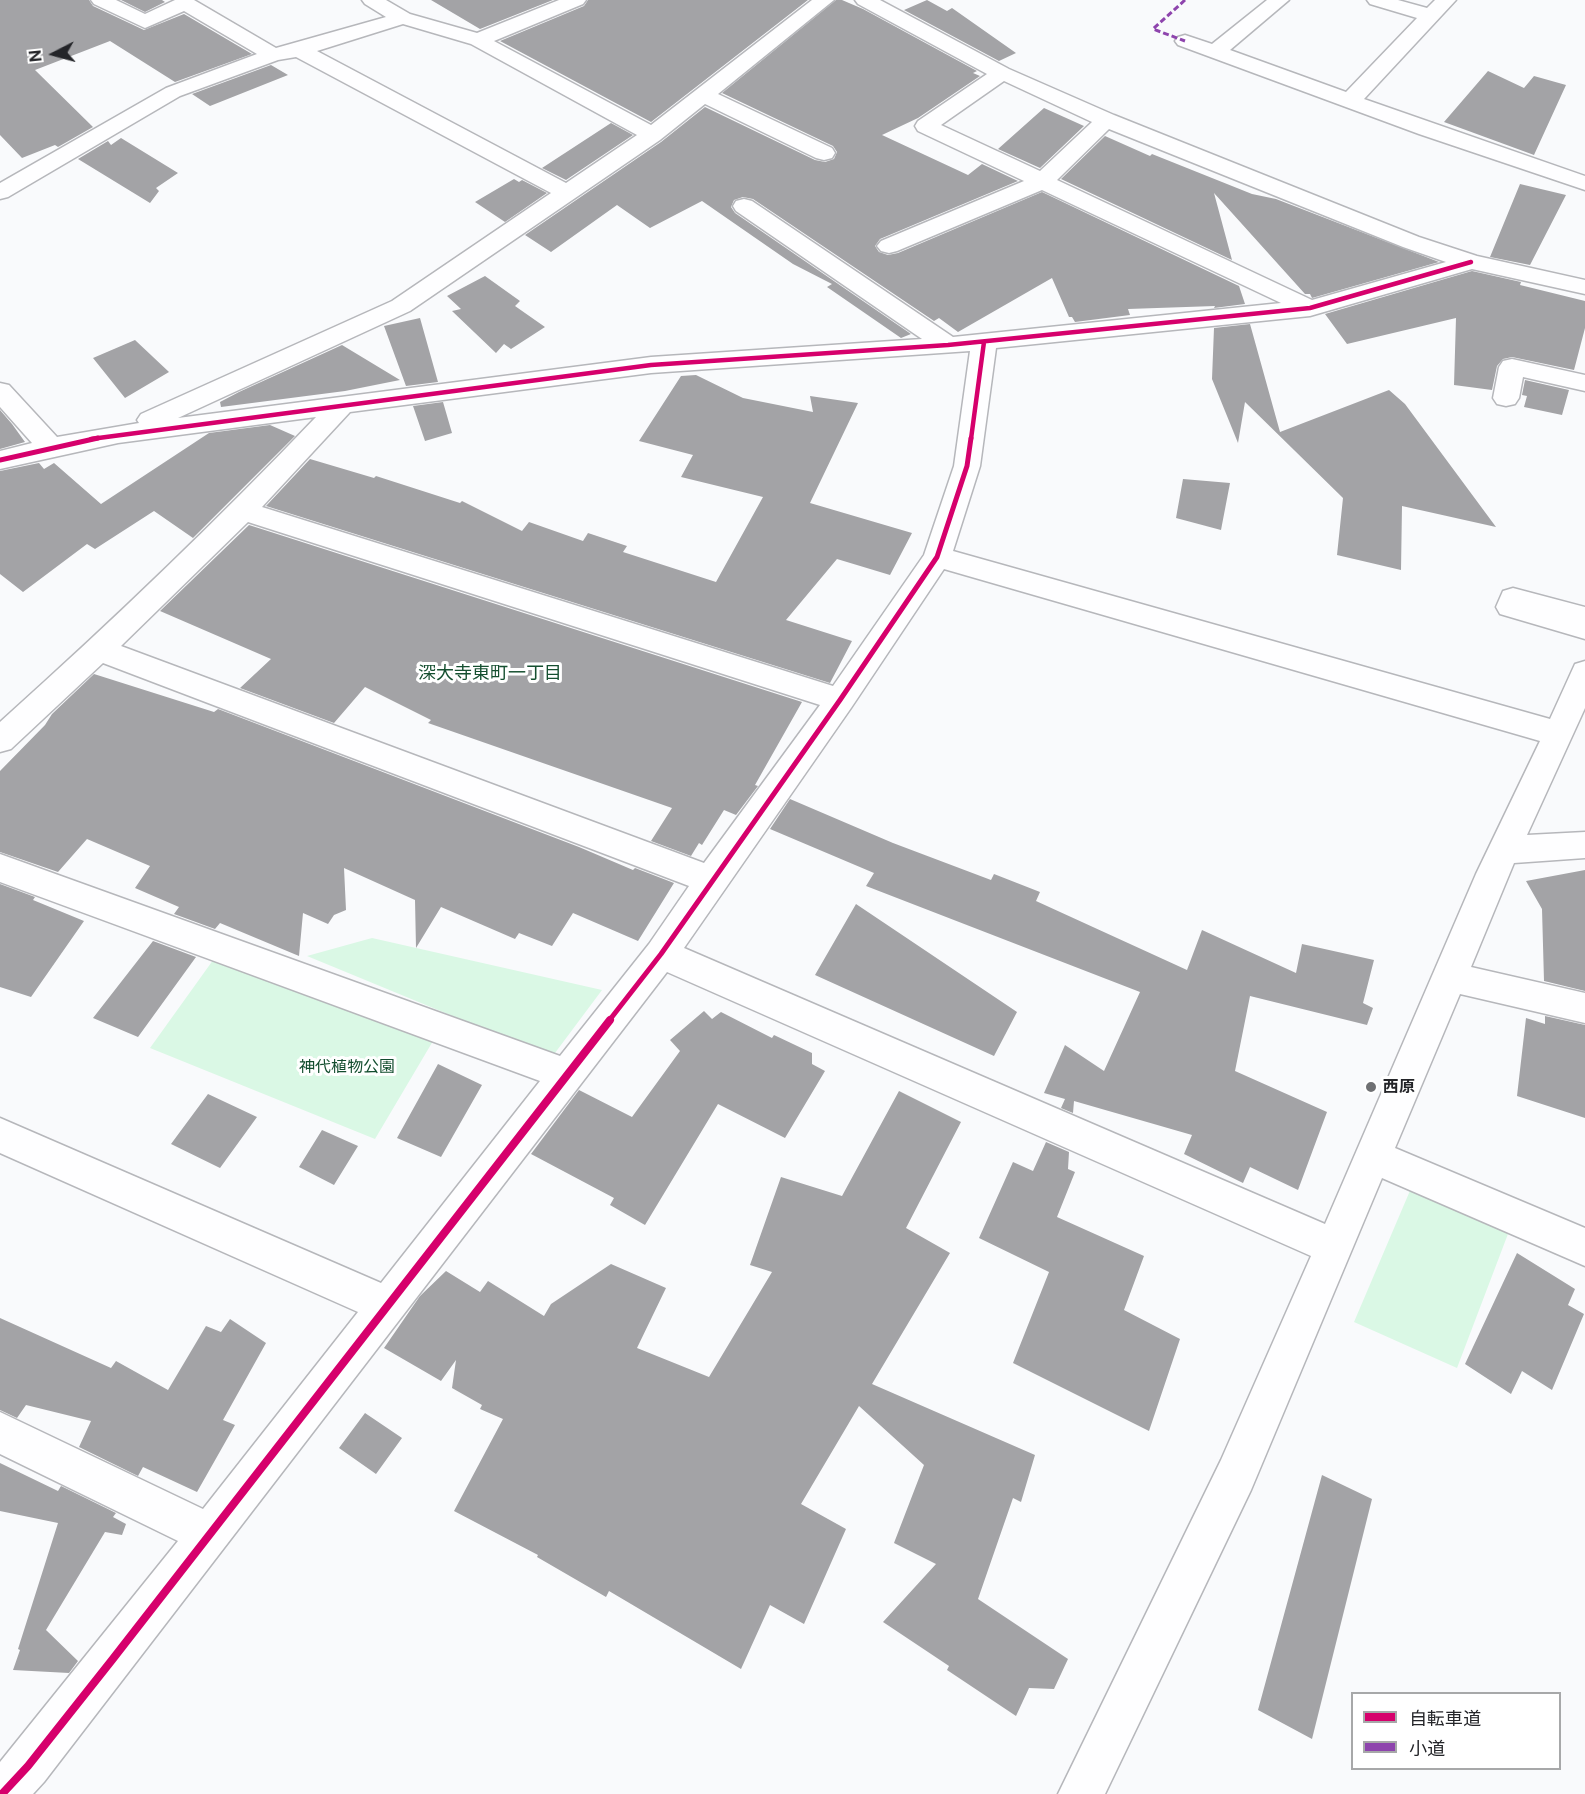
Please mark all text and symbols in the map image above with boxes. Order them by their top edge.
north arrow [24,24,84,84]
text: N [26,49,46,63]
district label: 深大寺東町一丁目 [418,662,562,684]
park label: 神代植物公園 [299,1057,395,1077]
place label: 西原 [1383,1077,1415,1097]
marker: 西原 [1364,1080,1378,1094]
legend [1351,1692,1561,1770]
text: 自転車道 [1409,1708,1481,1729]
text: 小道 [1409,1738,1445,1759]

